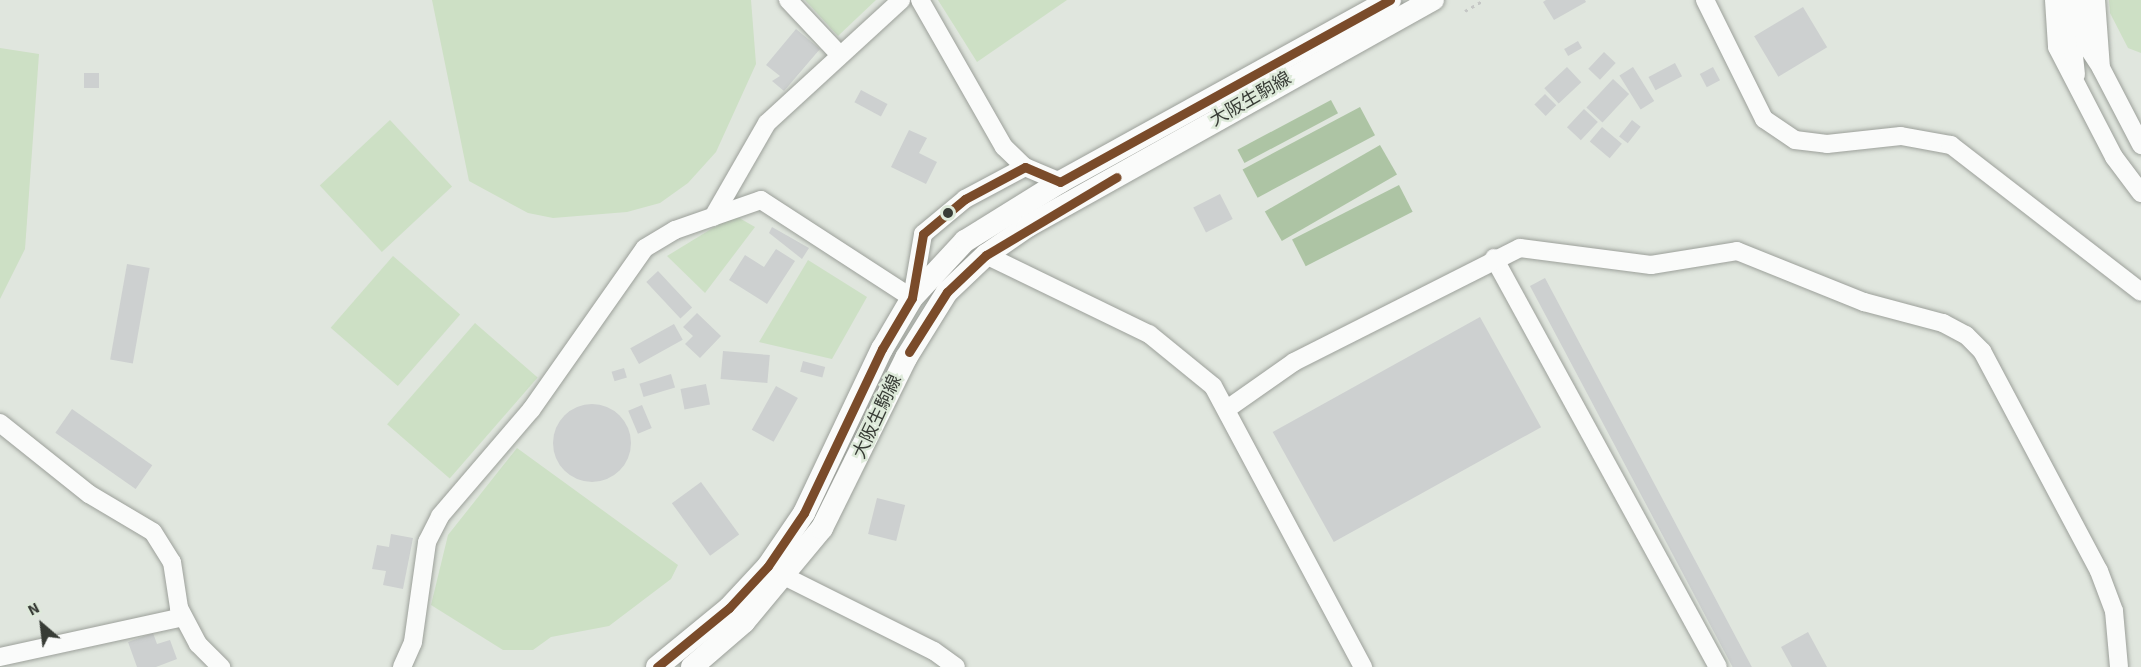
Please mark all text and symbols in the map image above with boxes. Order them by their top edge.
street label: 大阪生駒線 [1207,68,1295,132]
unlabelled marker [942,207,954,219]
street label: 大阪生駒線 [849,372,907,462]
north arrow [12,595,72,655]
text: N [24,597,43,621]

